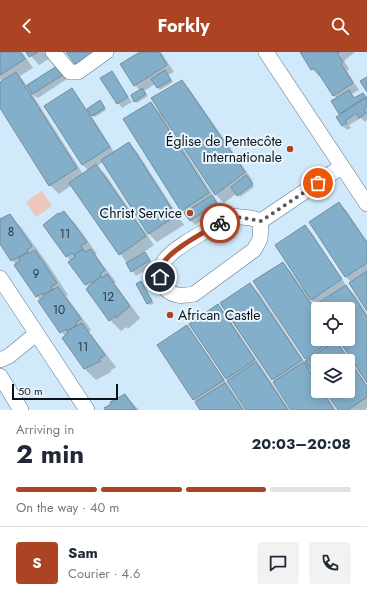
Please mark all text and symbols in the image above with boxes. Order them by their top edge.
text: Forkly [157,13,210,39]
icon: back [16,15,38,37]
icon: search [329,15,351,37]
place label: Église de Pentecôte Internationale [166,131,282,167]
marker: Église de Pentecôte Internationale [285,144,295,154]
pin [301,166,335,200]
icon: bag [307,172,329,194]
place label: Christ Service [100,203,182,223]
courier [200,203,240,243]
marker: Christ Service [185,208,195,218]
icon: bike [209,212,231,234]
house number: 8 [8,223,14,241]
house number: 11 [60,225,70,243]
pin [143,260,177,294]
house number: 9 [33,265,40,283]
icon: home [149,266,171,288]
house number: 12 [102,288,114,306]
house number: 10 [53,301,65,319]
map controls [311,302,355,398]
button: locate [311,302,355,346]
place label: African Castle [178,305,260,325]
marker: African Castle [165,310,175,320]
house number: 11 [78,338,88,356]
button: layers [311,354,355,398]
scale bar [12,382,118,401]
text: 50 m [18,383,43,399]
text: Arriving in [16,420,74,439]
text: 20:03–20:08 [251,433,351,455]
text: 2 min [16,435,84,473]
text: On the way · 40 m [16,498,119,517]
text: Sam [68,542,98,564]
button: chat [257,542,299,584]
button: phone [309,542,351,584]
text: S [32,552,42,574]
text: Courier · 4.6 [68,564,141,583]

